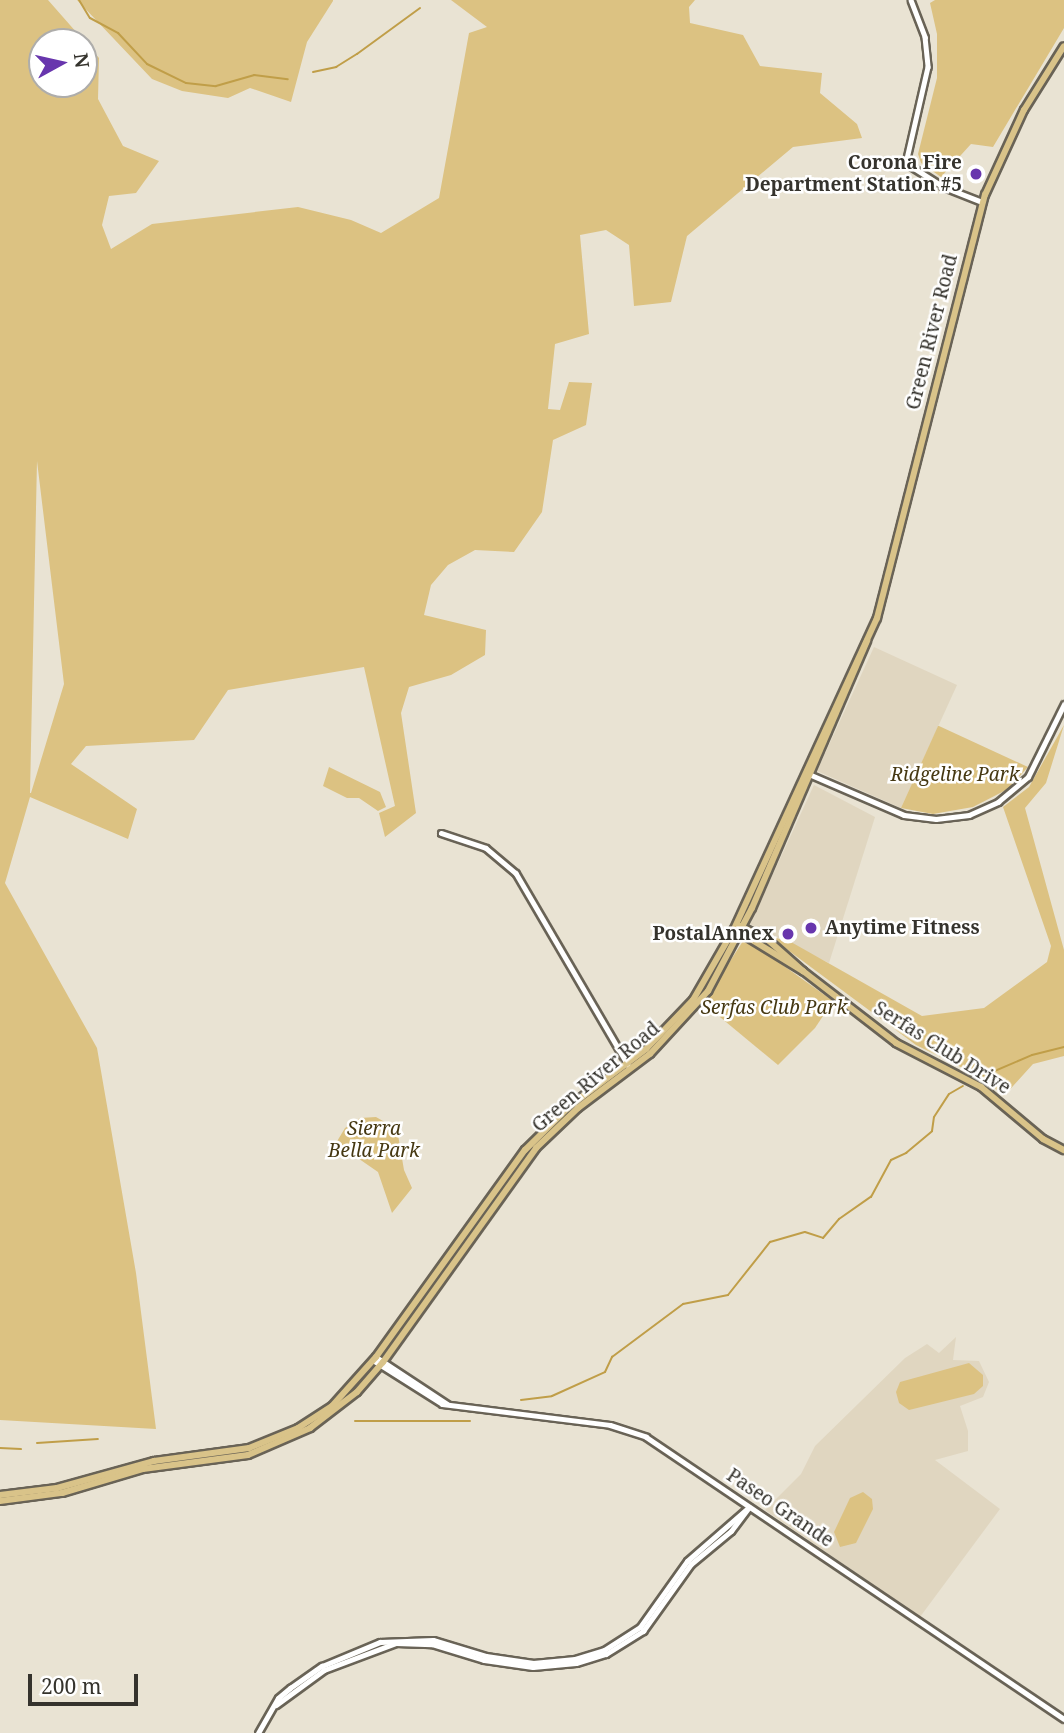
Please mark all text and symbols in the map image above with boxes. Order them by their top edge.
north arrow [28,28,98,98]
text: N [68,51,96,70]
place label: Corona Fire Department Station #5 [745,152,962,196]
marker: Corona Fire Department Station #5 [968,166,984,182]
street label: Green River Road [902,252,962,412]
park label: Ridgeline Park [890,764,1020,786]
place label: Anytime Fitness [825,917,980,939]
marker: Anytime Fitness [803,920,819,936]
place label: PostalAnnex [652,923,774,945]
marker: PostalAnnex [780,926,796,942]
park label: Serfas Club Park [701,997,847,1019]
street label: Serfas Club Drive [869,997,1015,1099]
street label: Green River Road [528,1017,664,1137]
park label: Sierra Bella Park [328,1118,420,1162]
street label: Paseo Grande [722,1464,838,1552]
scale bar [32,1660,142,1704]
text: 200 m [41,1672,102,1700]

